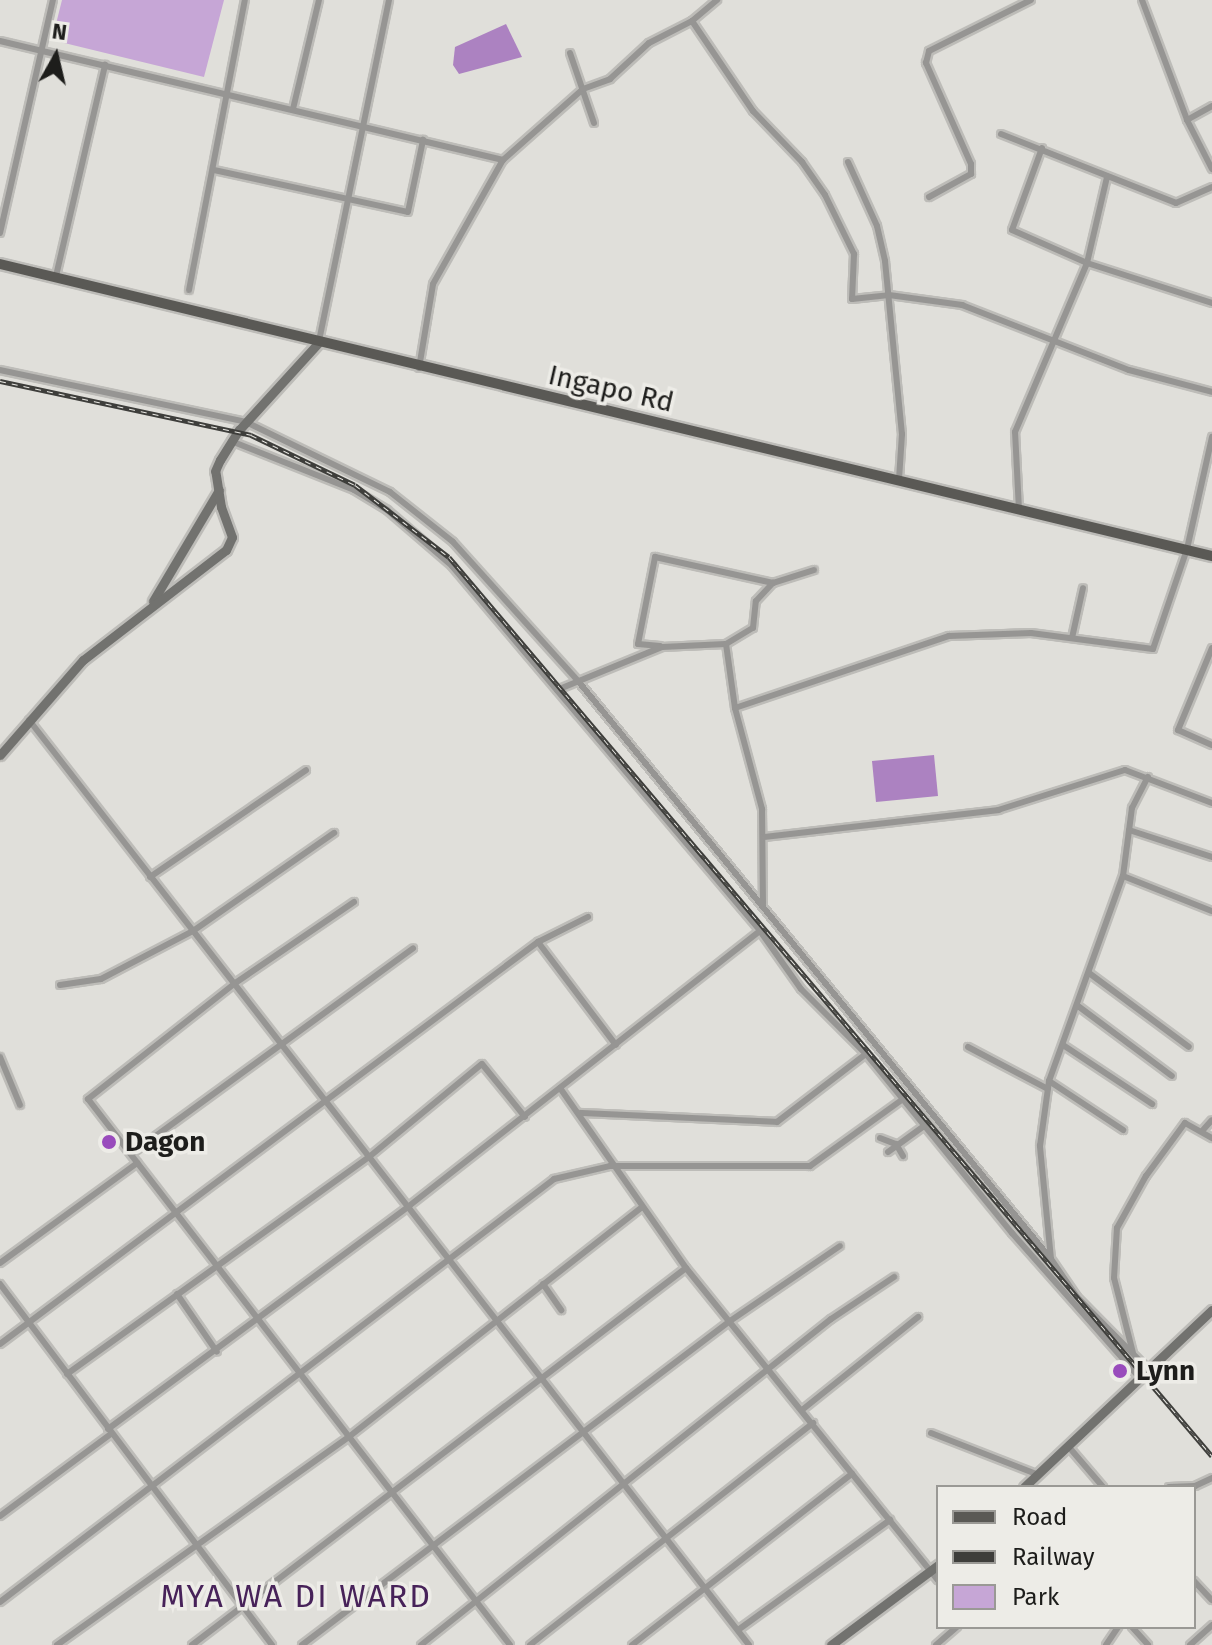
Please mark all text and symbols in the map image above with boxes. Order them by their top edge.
north arrow [16,16,96,96]
text: N [50,17,69,46]
street label: Ingapo Rd [545,358,677,420]
place label: Dagon [125,1125,205,1159]
marker: Dagon [100,1133,118,1151]
place label: Lynn [1136,1354,1195,1388]
marker: Lynn [1111,1362,1129,1380]
legend [936,1485,1196,1629]
text: Road [1012,1503,1067,1531]
text: Railway [1012,1543,1095,1571]
district label: MYA WA DI WARD [160,1577,432,1615]
text: Park [1012,1583,1059,1611]

